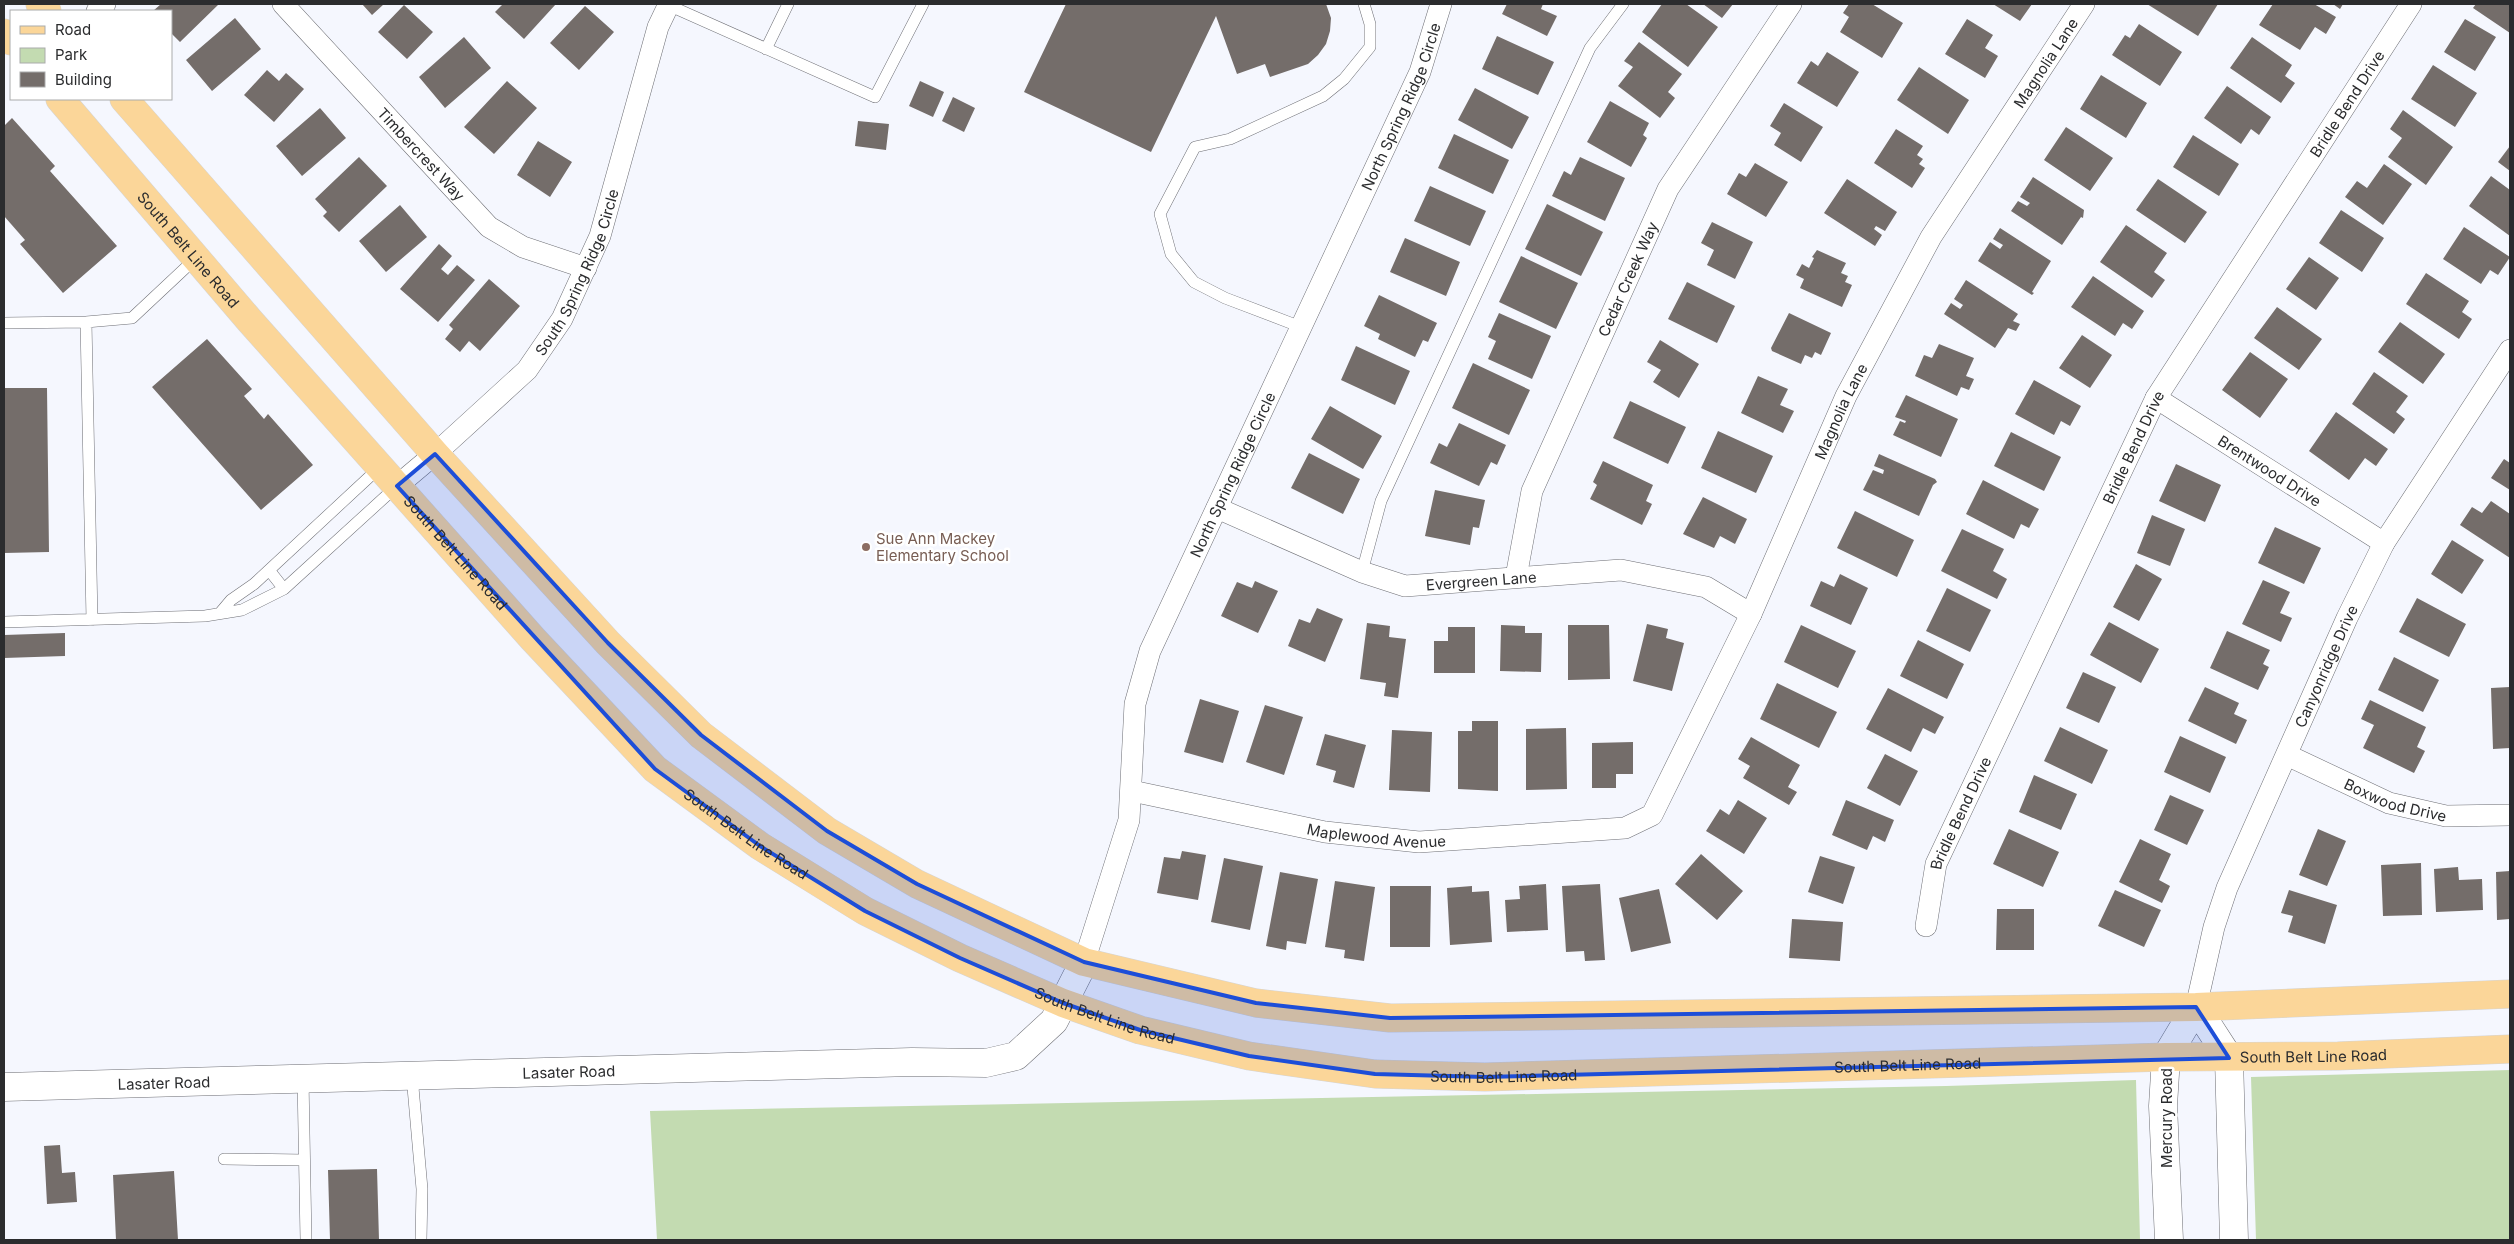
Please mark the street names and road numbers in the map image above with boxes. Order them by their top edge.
street label: Magnolia Lane [2009,14,2082,111]
street label: North Spring Ridge Circle [1357,20,1444,193]
street label: Bridle Bend Drive [2305,47,2388,160]
street label: Timbercrest Way [374,103,470,205]
street label: South Belt Line Road [134,187,244,312]
street label: South Spring Ridge Circle [530,187,622,359]
street label: Cedar Creek Way [1593,218,1662,340]
street label: Magnolia Lane [1810,360,1871,462]
street label: Bridle Bend Drive [2098,387,2168,507]
street label: North Spring Ridge Circle [1186,389,1279,560]
street label: Brentwood Drive [2215,431,2325,510]
street label: South Belt Line Road [400,491,512,614]
street label: Evergreen Lane [1425,567,1537,594]
street label: Canyonridge Drive [2290,602,2362,730]
street label: Bridle Bend Drive [1926,753,1995,871]
street label: Boxwood Drive [2341,774,2449,825]
street label: South Belt Line Road [680,784,812,883]
street label: Maplewood Avenue [1305,819,1446,851]
street label: South Belt Line Road [1032,982,1177,1048]
street label: South Belt Line Road [2240,1045,2387,1066]
street label: South Belt Line Road [1834,1053,1981,1076]
street label: Lasater Road [522,1061,615,1082]
street label: South Belt Line Road [1430,1065,1578,1087]
street label: Mercury Road [2157,1068,2176,1168]
street label: Lasater Road [117,1072,211,1093]

